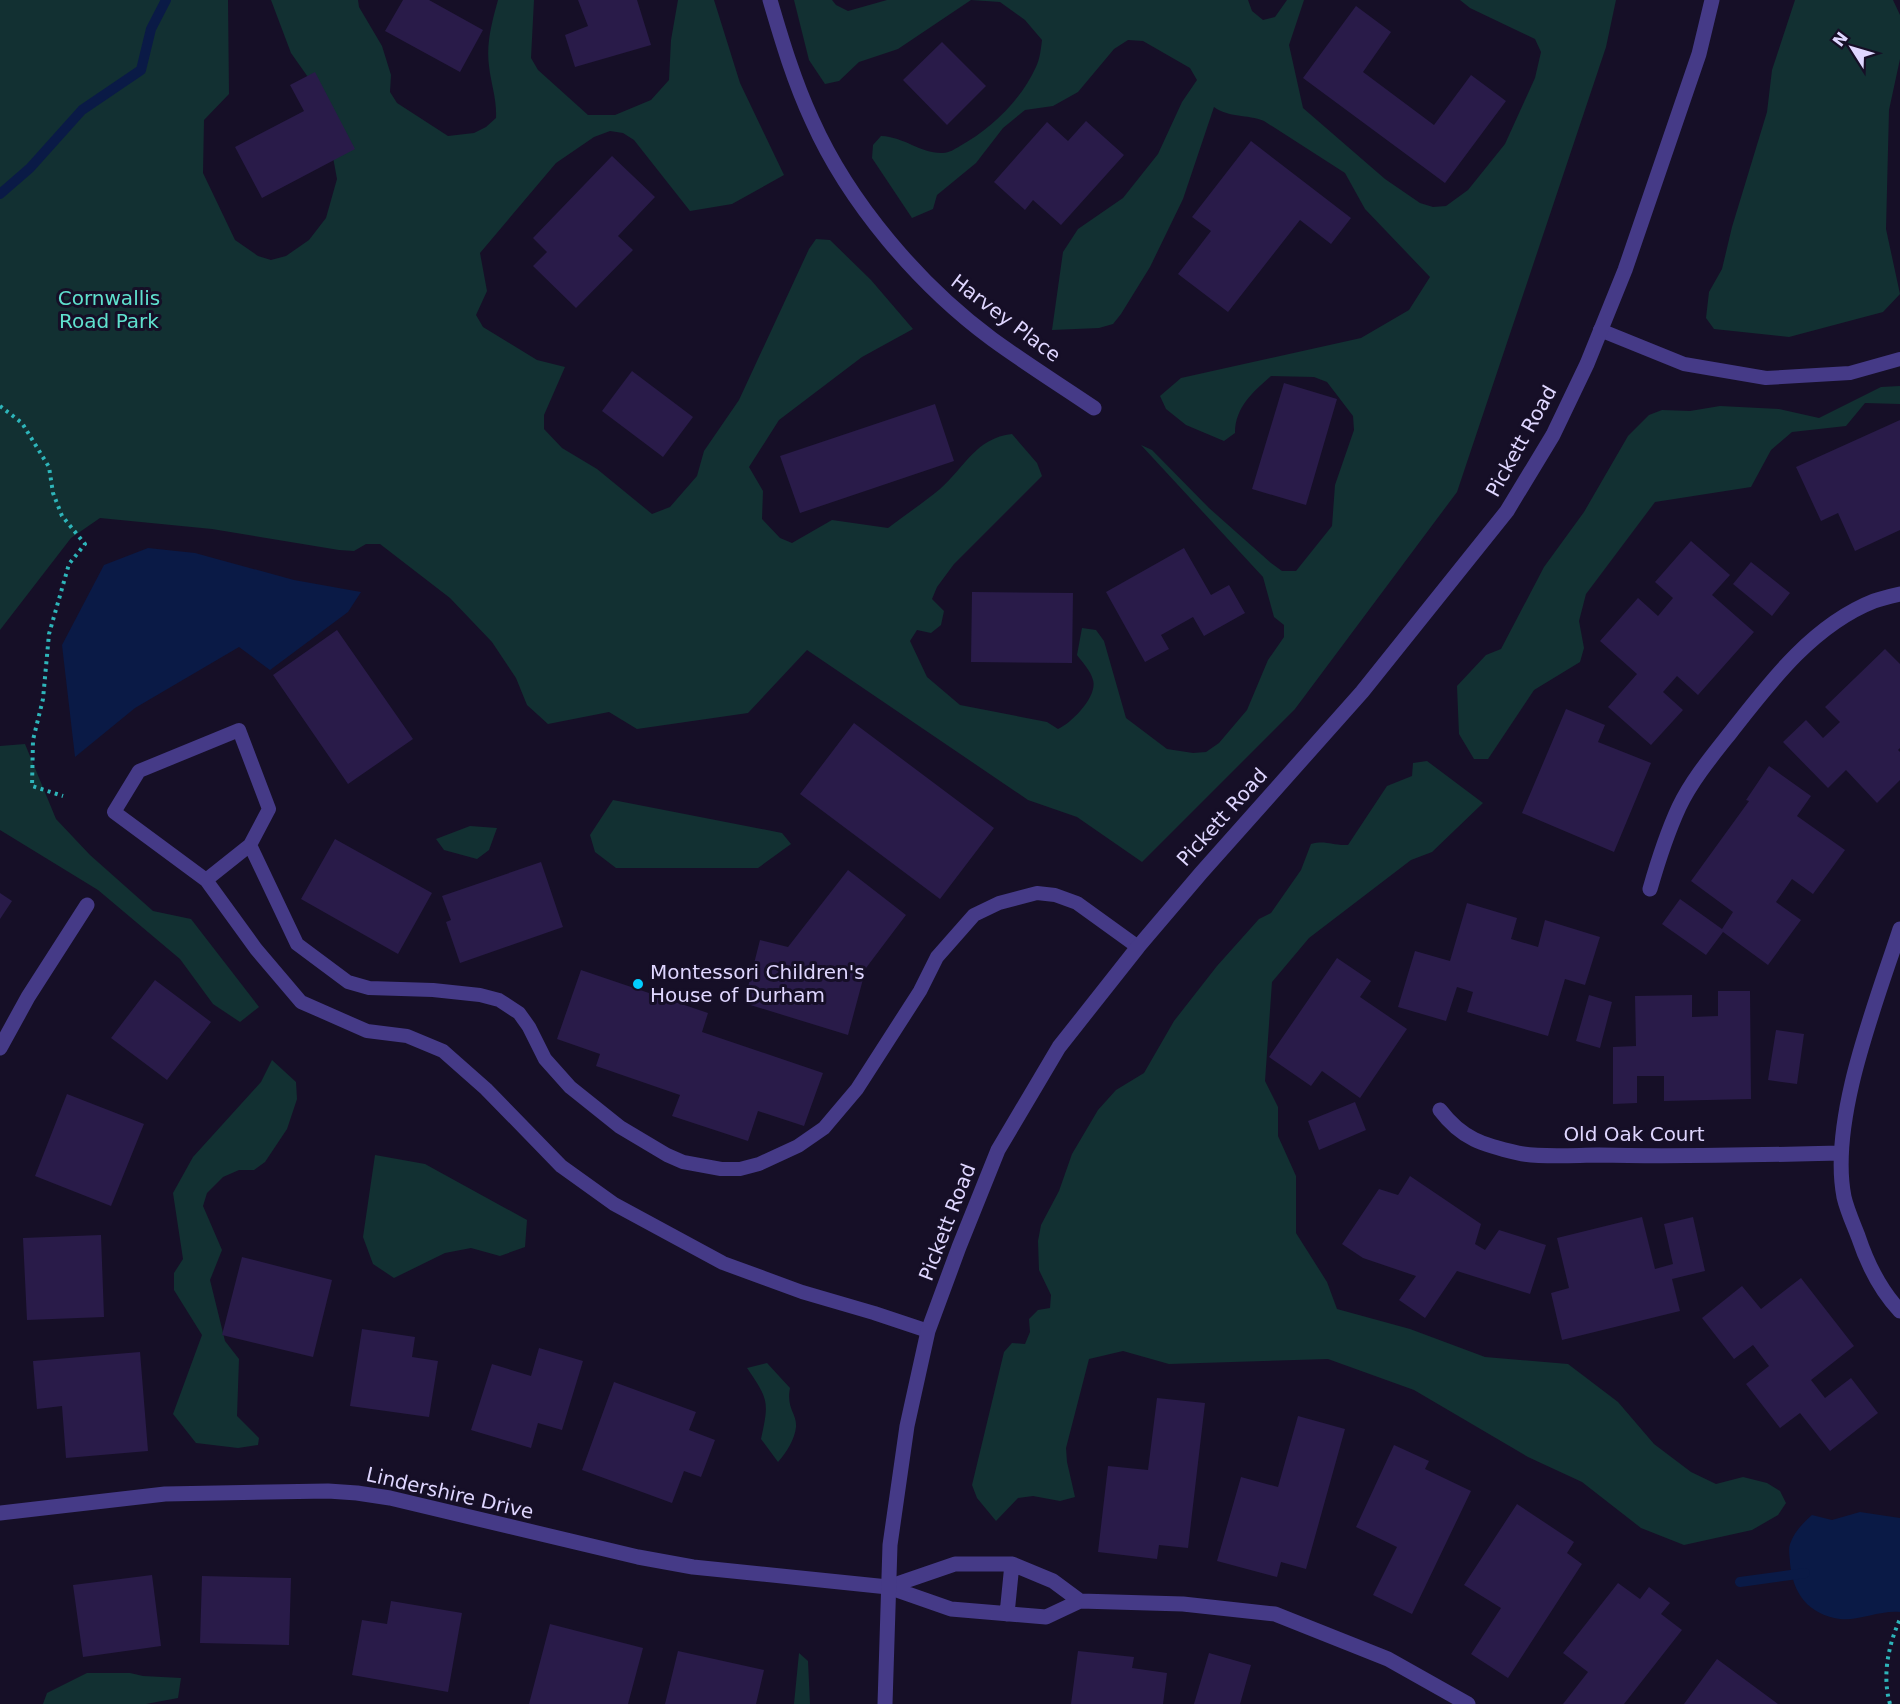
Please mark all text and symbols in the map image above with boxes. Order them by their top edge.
north arrow [1822,18,1882,78]
text: N [1829,28,1852,50]
street label: Harvey Place [946,269,1066,367]
park label: Cornwallis Road Park [58,286,160,333]
street label: Pickett Road [1481,381,1561,501]
street label: Pickett Road [1172,763,1272,871]
place label: Montessori Children's House of Durham [650,960,865,1007]
marker: Montessori Children's House of Durham [631,977,645,991]
street label: Old Oak Court [1563,1122,1705,1146]
street label: Pickett Road [914,1160,980,1284]
street label: Lindershire Drive [364,1462,536,1524]

